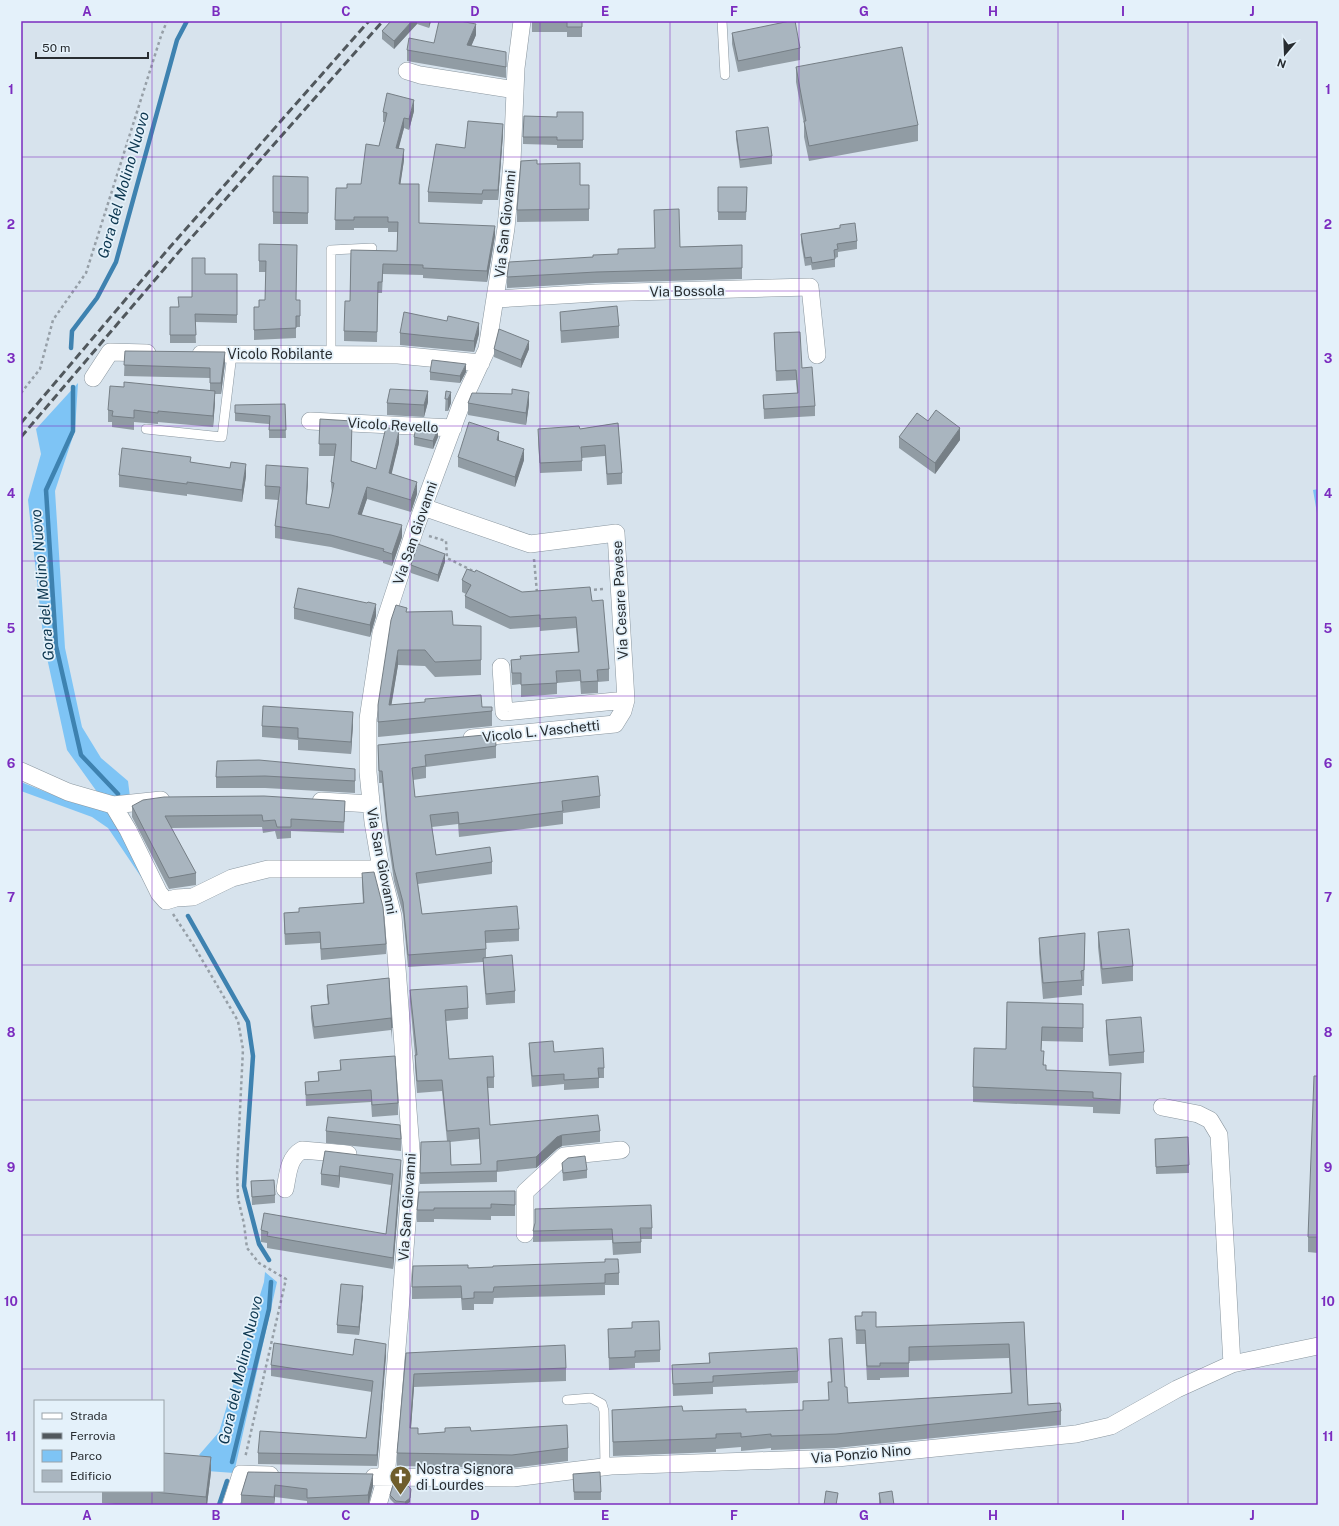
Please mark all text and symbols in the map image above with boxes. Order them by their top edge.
text: A [82,4,92,19]
text: B [212,4,221,19]
text: C [341,4,351,19]
text: D [470,4,480,19]
text: E [601,4,609,19]
text: F [730,4,738,19]
text: G [859,4,869,19]
text: H [988,4,998,19]
text: I [1121,4,1125,19]
text: J [1249,4,1255,19]
scale bar [36,34,148,60]
north arrow [1265,34,1305,74]
text: 50 m [42,41,70,55]
text: N [1276,56,1288,71]
text: 1 [8,82,14,97]
text: 1 [1325,82,1331,97]
water label: Gora del Molino Nuovo [94,110,152,260]
street label: Via San Giovanni [491,169,519,279]
text: 2 [7,217,15,232]
text: 2 [1324,217,1332,232]
street label: Via Bossola [649,282,725,300]
street label: Vicolo Robilante [227,346,333,362]
text: 3 [7,351,16,366]
text: 3 [1324,351,1333,366]
street label: Vicolo Revello [347,415,439,435]
street label: Via San Giovanni [390,479,440,587]
text: 4 [7,486,16,501]
text: 4 [1324,486,1333,501]
water label: Gora del Molino Nuovo [27,509,57,661]
street label: Via Cesare Pavese [609,540,631,660]
text: 5 [7,621,16,636]
text: 5 [1324,621,1333,636]
street label: Vicolo L. Vaschetti [481,717,601,745]
text: 6 [7,756,16,771]
text: 6 [1324,756,1333,771]
street label: Via San Giovanni [364,806,400,916]
text: 7 [7,890,15,905]
text: 7 [1324,890,1332,905]
text: 8 [7,1025,16,1040]
text: 8 [1324,1025,1333,1040]
street label: Via San Giovanni [395,1152,419,1262]
text: 9 [7,1160,15,1175]
text: 9 [1324,1160,1332,1175]
text: 10 [4,1294,18,1309]
water label: Gora del Molino Nuovo [215,1294,265,1446]
text: 10 [1321,1294,1335,1309]
legend [34,1400,164,1492]
text: Strada [70,1409,107,1423]
text: 11 [5,1429,17,1444]
text: Ferrovia [70,1429,115,1443]
text: 11 [1322,1429,1334,1444]
street label: Via Ponzio Nino [810,1442,912,1466]
text: Parco [70,1449,102,1463]
place label: Nostra Signora di Lourdes [416,1461,514,1493]
church icon: Nostra Signora di Lourdes [388,1464,414,1497]
text: Edificio [70,1469,112,1483]
text: A [82,1508,92,1523]
text: B [212,1508,221,1523]
text: C [341,1508,351,1523]
text: D [470,1508,480,1523]
text: E [601,1508,609,1523]
text: F [730,1508,738,1523]
text: G [859,1508,869,1523]
text: H [988,1508,998,1523]
text: I [1121,1508,1125,1523]
text: J [1249,1508,1255,1523]

